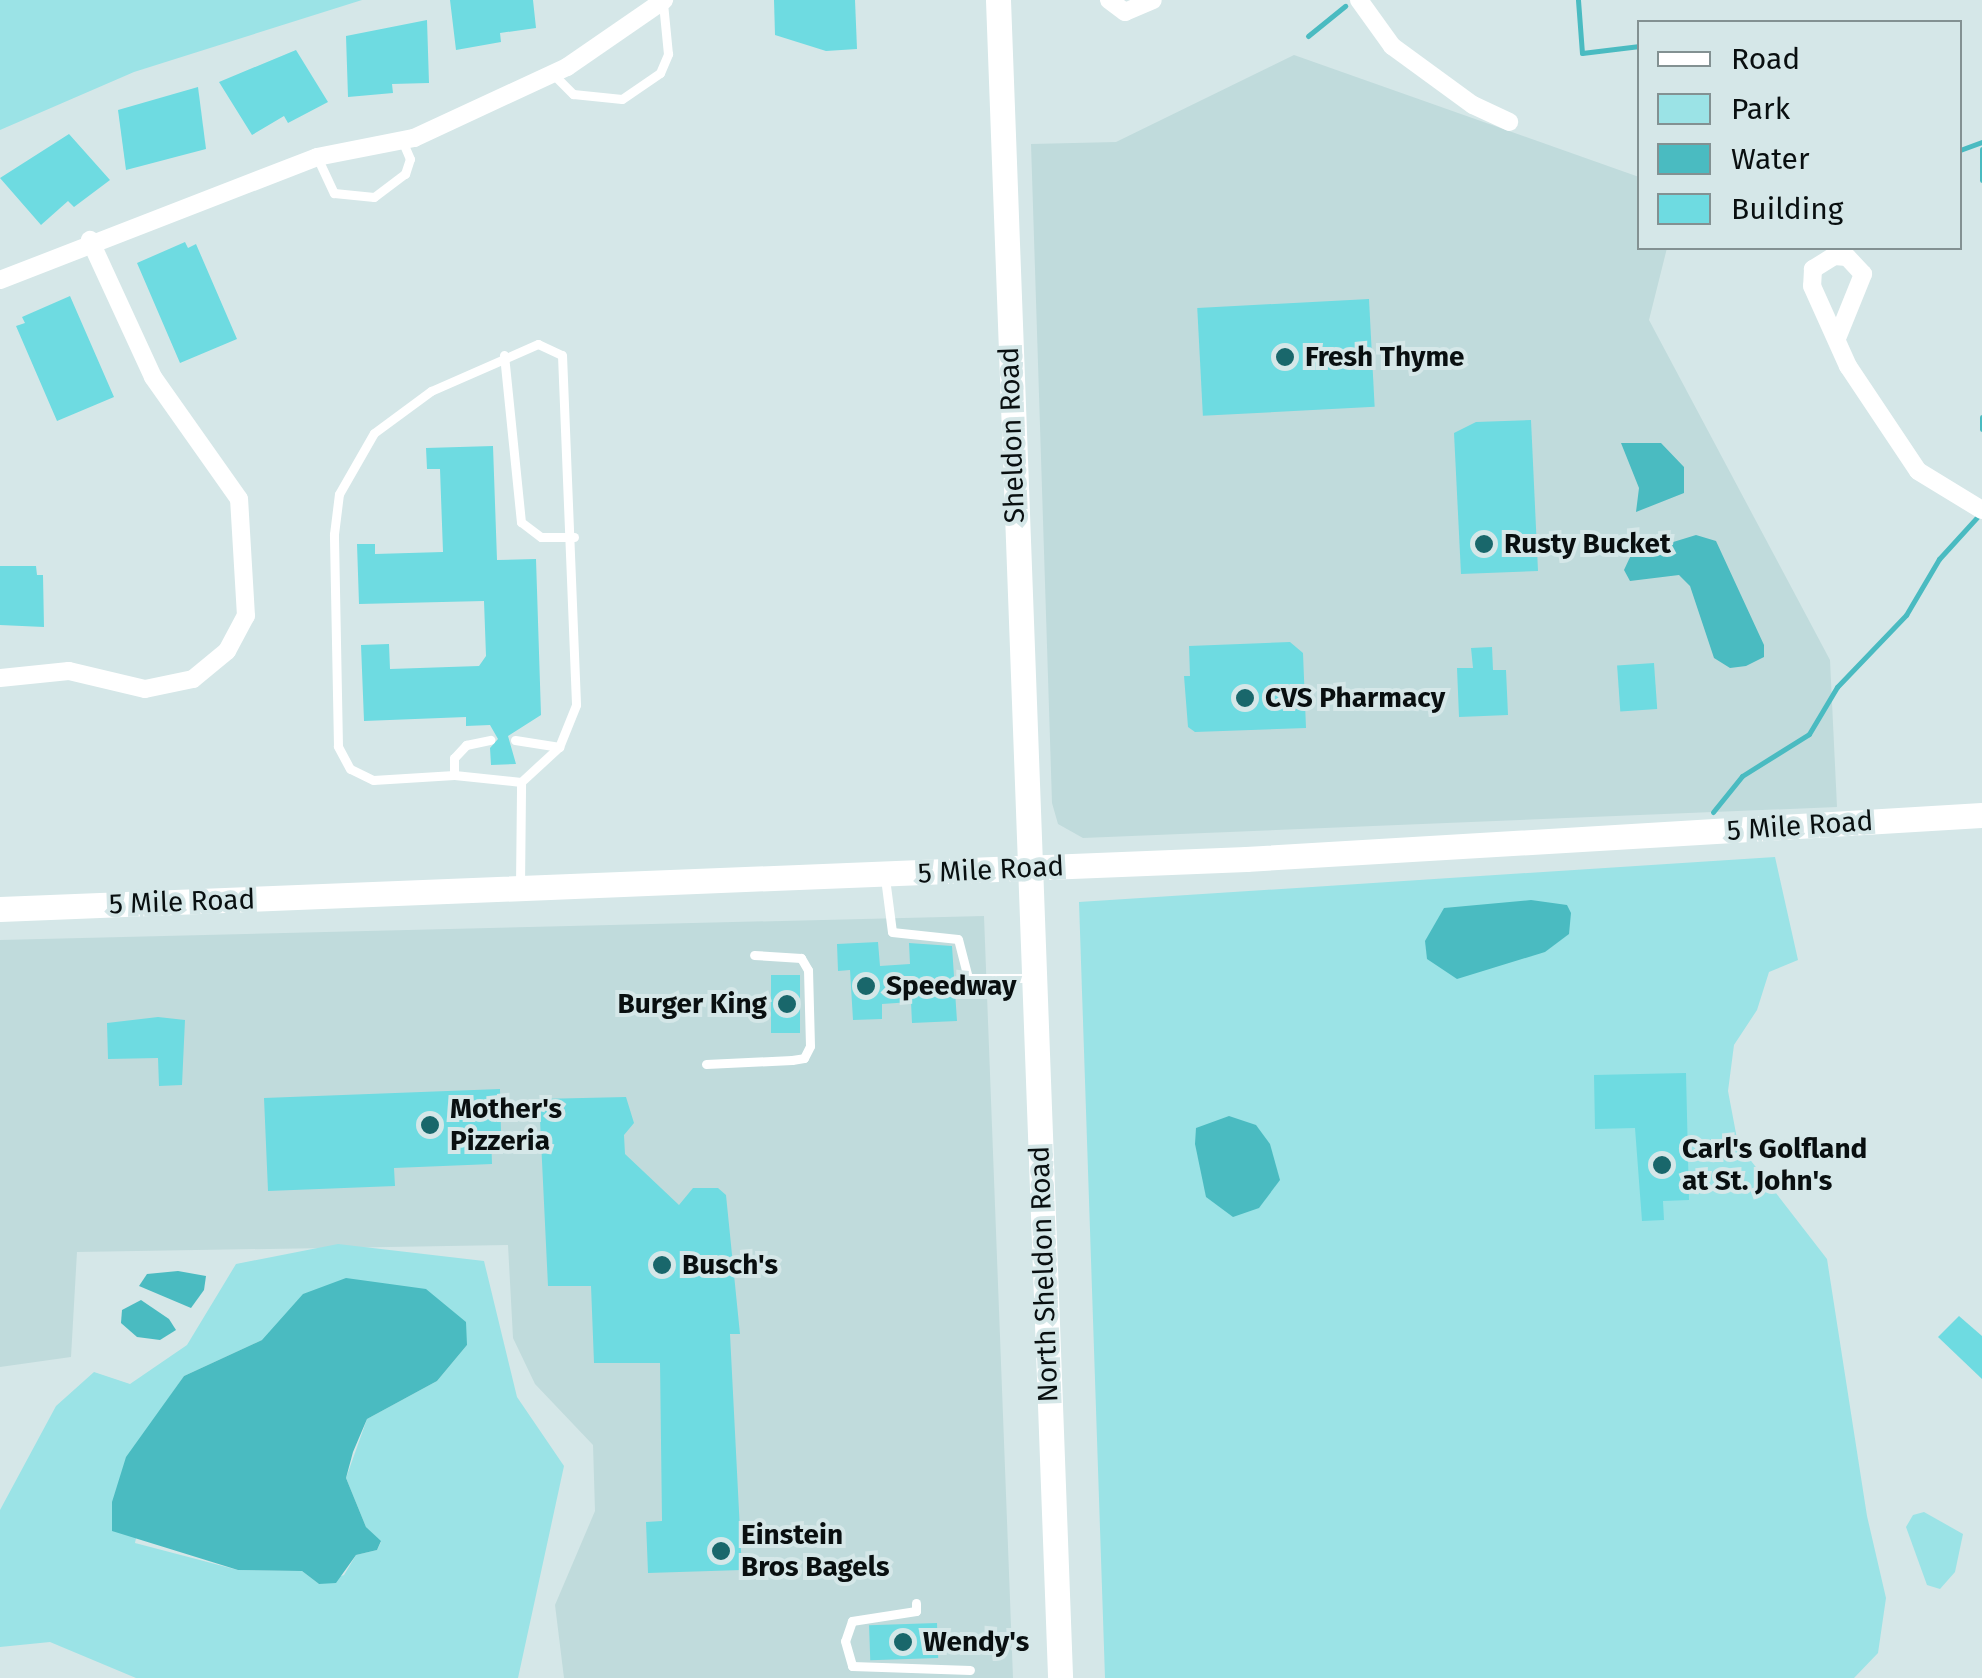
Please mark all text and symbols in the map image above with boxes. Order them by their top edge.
legend [1637,20,1962,250]
text: Road [1731,41,1800,77]
text: Park [1731,91,1790,127]
text: Water [1731,141,1810,177]
text: Building [1731,191,1843,227]
place label: Fresh Thyme [1305,340,1465,374]
street label: Sheldon Road [992,346,1032,524]
marker: Fresh Thyme [1274,346,1296,368]
place label: Rusty Bucket [1504,527,1671,561]
marker: Rusty Bucket [1473,533,1495,555]
place label: CVS Pharmacy [1265,681,1445,715]
marker: CVS Pharmacy [1234,687,1256,709]
street label: 5 Mile Road [1726,804,1874,848]
street label: 5 Mile Road [917,849,1065,891]
street label: 5 Mile Road [108,883,256,921]
place label: Speedway [886,969,1016,1003]
marker: Speedway [855,975,877,997]
place label: Burger King [617,987,767,1021]
marker: Burger King [776,993,798,1015]
place label: Mother's Pizzeria [450,1092,562,1158]
marker: Mother's Pizzeria [419,1114,441,1136]
place label: Carl's Golfland at St. John's [1682,1132,1867,1198]
street label: North Sheldon Road [1023,1145,1065,1403]
marker: Carl's Golfland at St. John's [1651,1154,1673,1176]
place label: Busch's [682,1248,778,1282]
marker: Busch's [651,1254,673,1276]
place label: Einstein Bros Bagels [741,1518,890,1584]
marker: Einstein Bros Bagels [710,1540,732,1562]
place label: Wendy's [923,1625,1029,1659]
marker: Wendy's [892,1631,914,1653]

